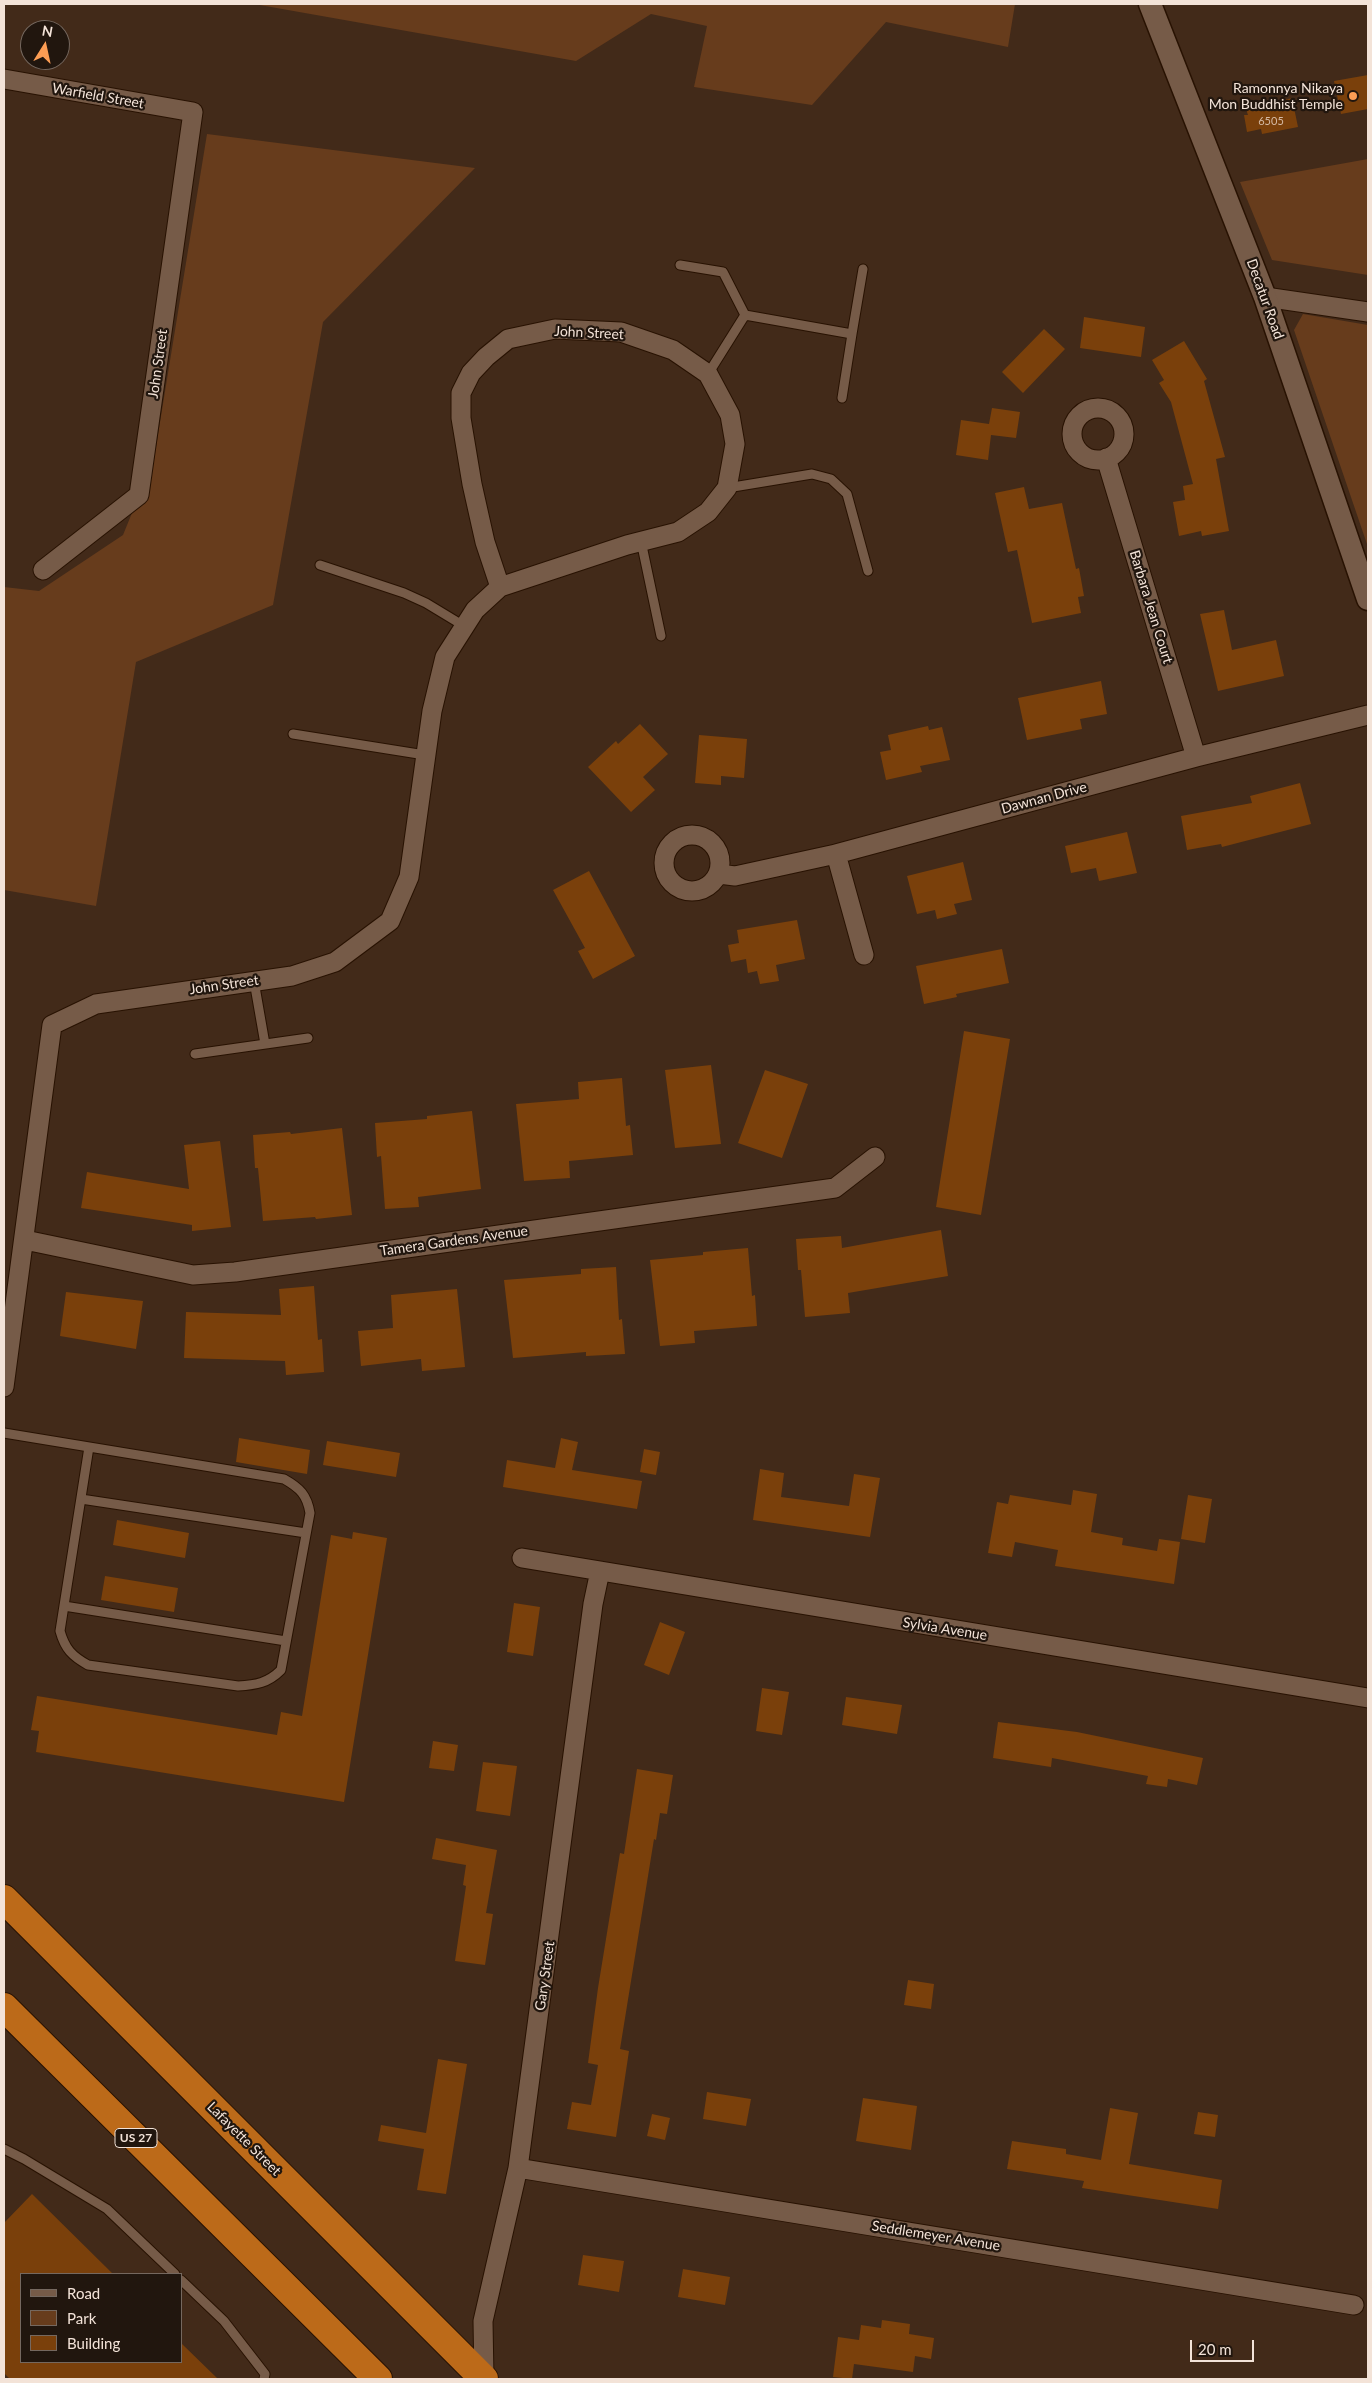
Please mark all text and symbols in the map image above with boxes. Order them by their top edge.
north arrow [20,20,70,70]
text: N [41,21,54,40]
street label: Warfield Street [51,80,145,112]
place label: Ramonnya Nikaya Mon Buddhist Temple [1209,80,1343,112]
marker: Ramonnya Nikaya Mon Buddhist Temple [1347,90,1359,102]
house number: 6505 [1258,114,1284,128]
street label: Decatur Road [1243,257,1287,341]
street label: John Street [554,323,624,343]
street label: John Street [145,328,171,400]
street label: Barbara Jean Court [1126,548,1176,666]
street label: Dawnan Drive [999,779,1089,817]
street label: John Street [188,972,260,998]
street label: Tamera Gardens Avenue [379,1222,529,1260]
street label: Sylvia Avenue [902,1614,988,1644]
street label: Gary Street [532,1940,558,2012]
street label: Lafayette Street [204,2099,284,2179]
road number: US 27 [115,2128,157,2148]
street label: Seddlemeyer Avenue [871,2218,1001,2254]
legend [20,2273,182,2363]
text: Road [67,2284,100,2302]
text: Park [67,2309,96,2327]
scale bar [1192,2330,1256,2362]
text: Building [67,2334,120,2352]
text: 20 m [1198,2340,1232,2358]

